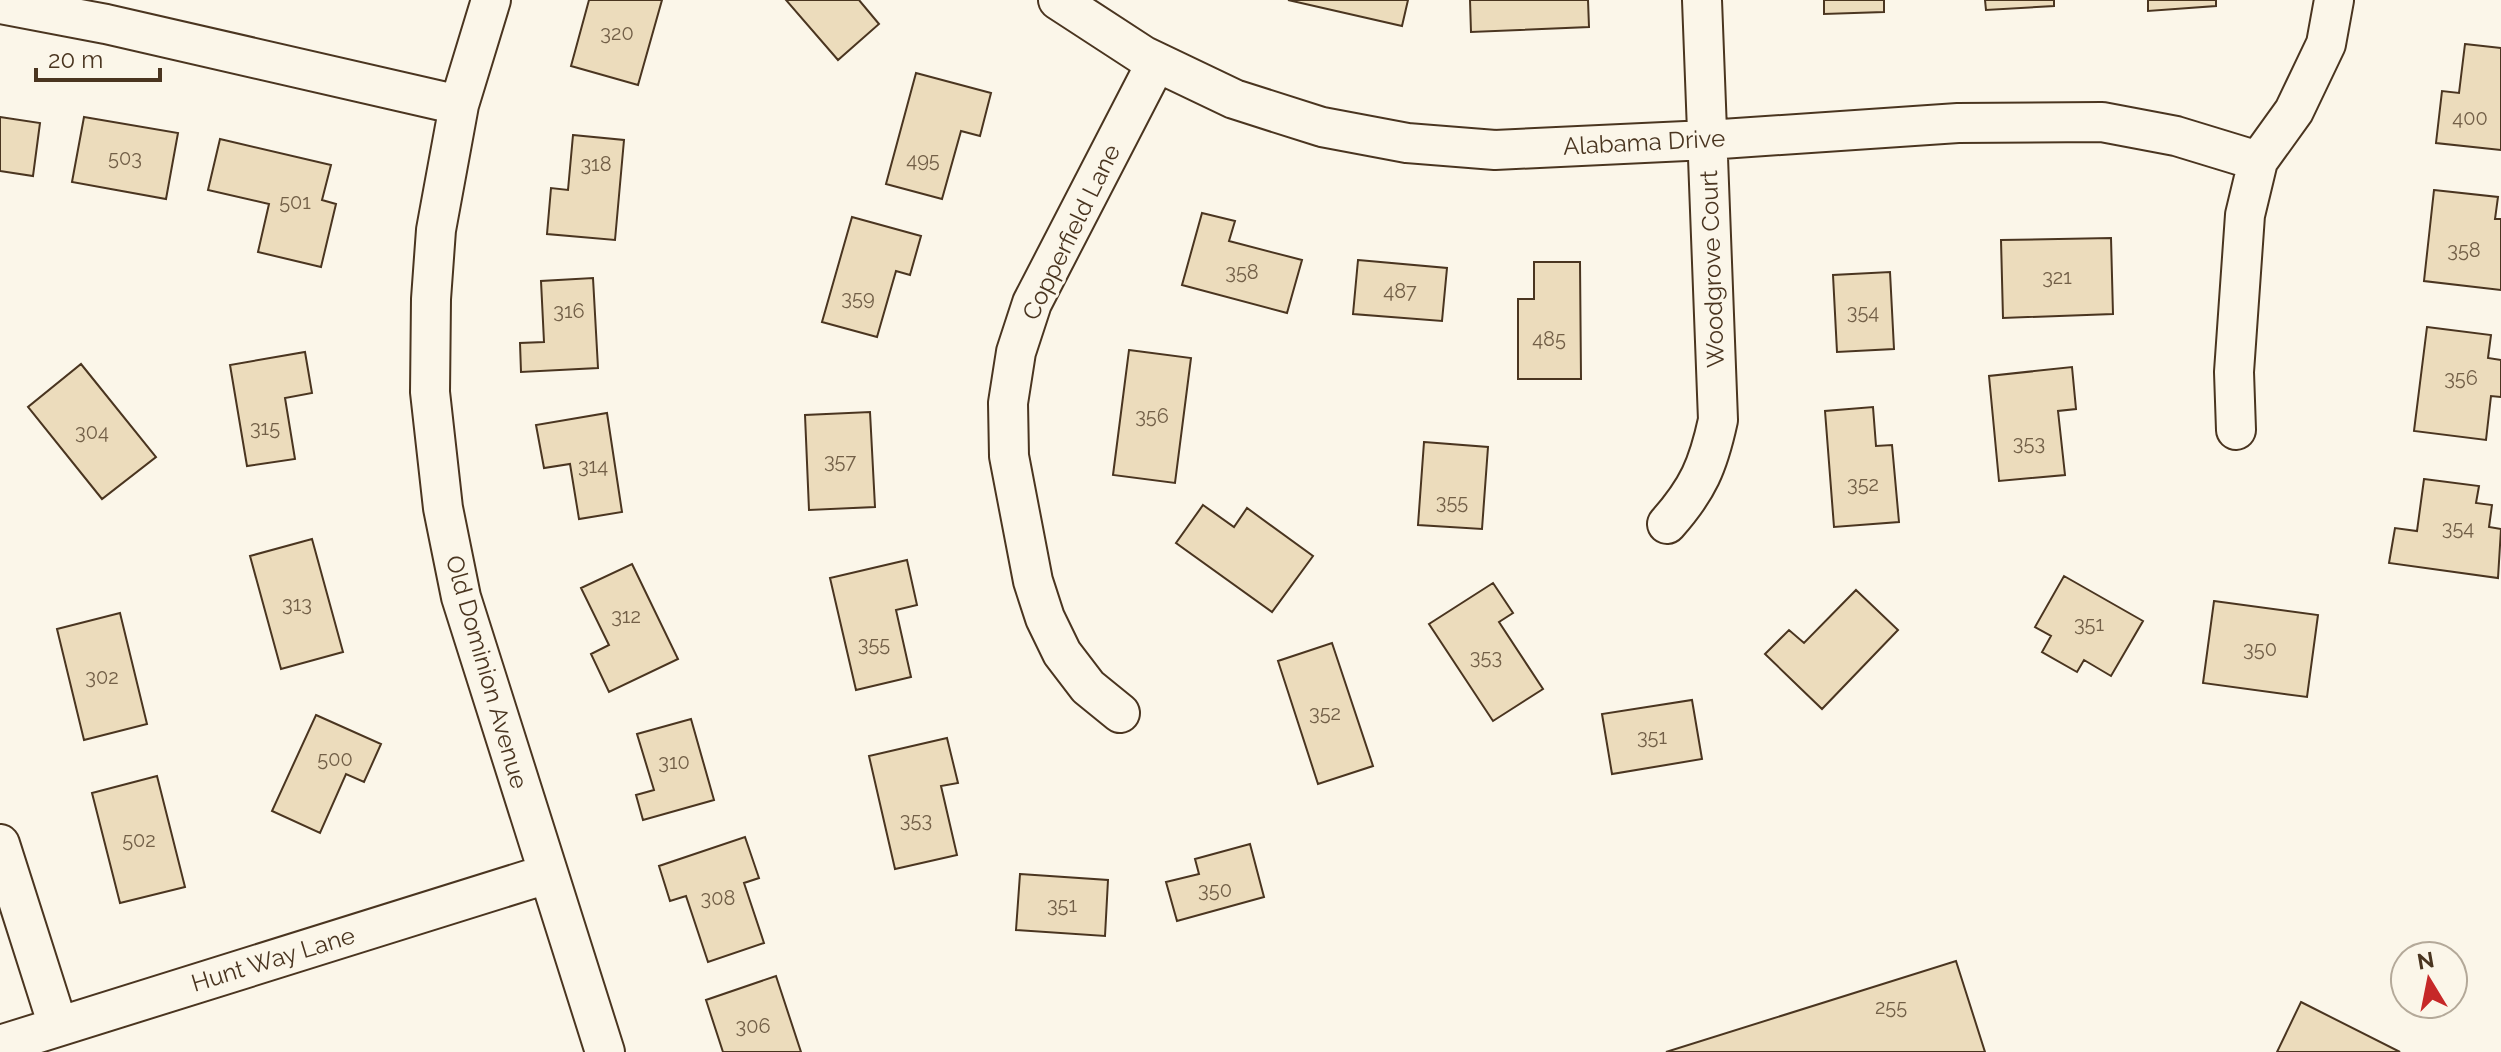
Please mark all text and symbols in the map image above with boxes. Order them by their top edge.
house number: 320 [600,21,634,45]
scale bar [36,32,160,82]
text: 20 m [48,45,103,74]
house number: 400 [2452,106,2488,130]
street label: Alabama Drive [1562,123,1726,161]
street label: Copperfield Lane [1016,139,1126,325]
house number: 503 [108,146,142,170]
house number: 495 [906,148,940,172]
house number: 318 [580,152,612,176]
street label: Woodgrove Court [1694,170,1730,368]
house number: 501 [279,190,311,214]
house number: 358 [2447,238,2481,262]
house number: 358 [1225,260,1259,284]
house number: 321 [2042,265,2072,289]
house number: 487 [1383,279,1417,303]
house number: 359 [841,286,875,310]
house number: 316 [553,299,585,323]
house number: 354 [1847,300,1879,324]
house number: 485 [1532,327,1566,351]
house number: 356 [2444,366,2478,390]
house number: 356 [1135,404,1169,428]
house number: 315 [250,416,280,440]
house number: 304 [75,420,109,444]
house number: 353 [2013,431,2045,455]
house number: 357 [824,449,856,473]
house number: 314 [578,454,608,478]
house number: 352 [1847,472,1879,496]
house number: 355 [1436,490,1468,514]
house number: 354 [2442,516,2474,540]
street label: Old Dominion Avenue [440,552,534,792]
house number: 313 [282,592,312,616]
house number: 312 [611,604,641,628]
house number: 351 [2074,612,2105,636]
house number: 355 [858,632,890,656]
house number: 350 [2243,637,2277,661]
house number: 353 [1470,645,1502,669]
house number: 302 [85,665,119,689]
house number: 352 [1309,701,1341,725]
house number: 351 [1637,725,1668,749]
house number: 500 [317,747,353,771]
house number: 310 [658,750,690,774]
house number: 353 [900,808,932,832]
house number: 502 [122,828,156,852]
house number: 350 [1198,878,1232,902]
house number: 308 [701,886,735,910]
house number: 351 [1047,893,1078,917]
street label: Hunt Way Lane [188,920,358,998]
north arrow [2389,940,2469,1020]
text: N [2415,946,2436,975]
house number: 255 [1875,995,1907,1019]
house number: 306 [736,1014,770,1038]

